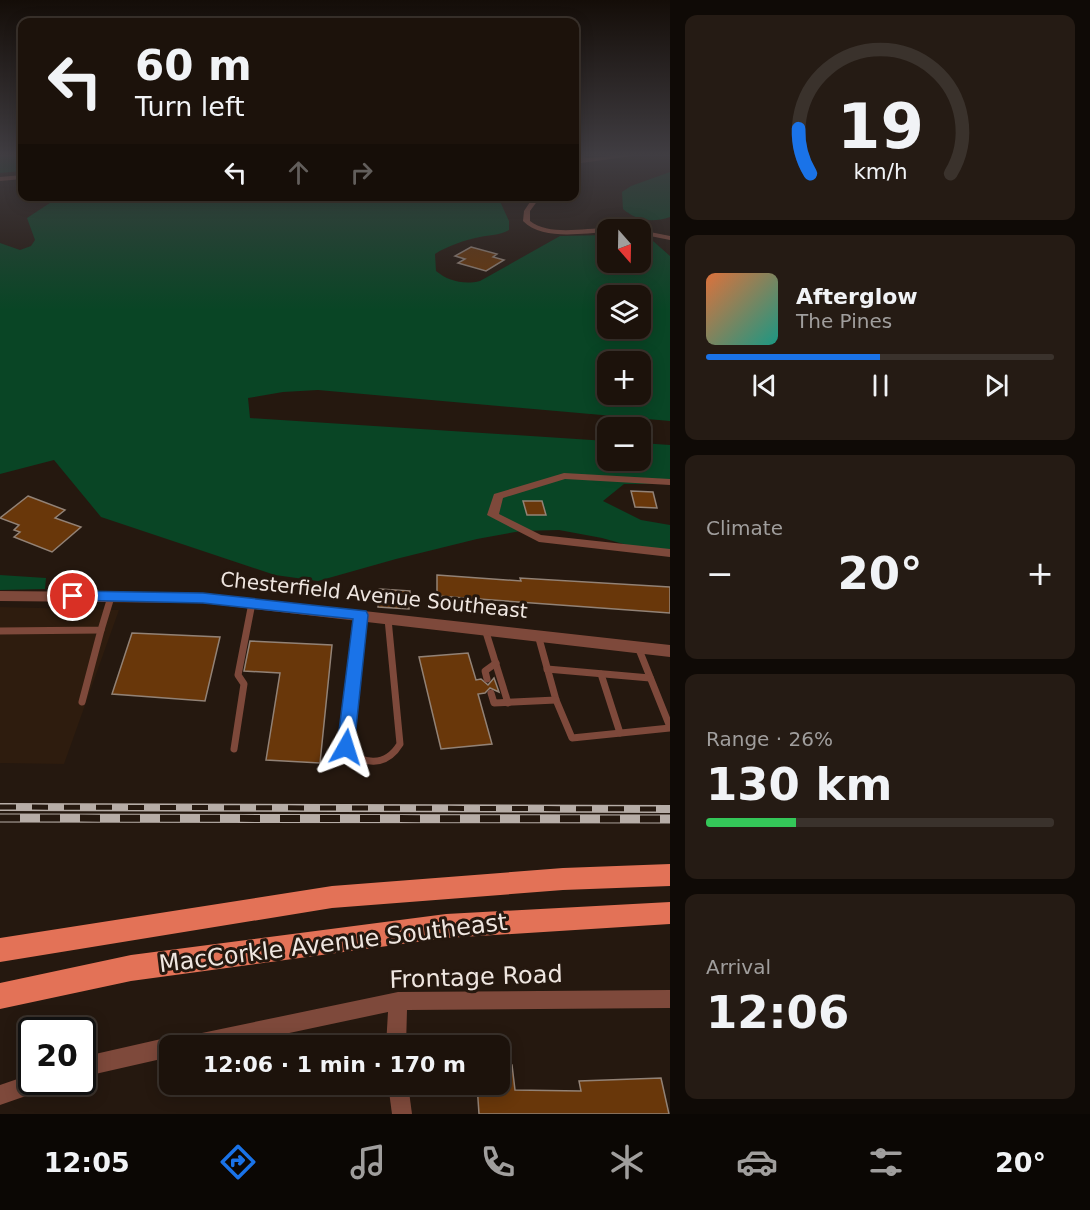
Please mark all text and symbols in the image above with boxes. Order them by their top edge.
text: 60 m [135,41,252,90]
icon: left [36,42,114,120]
text: Turn left [135,91,245,122]
text: 19 [837,91,923,164]
icon: left [219,156,252,189]
icon: ahead [282,156,315,189]
icon: right [345,156,378,189]
text: km/h [853,160,907,185]
north arrow [597,219,651,273]
map controls [597,219,651,471]
text: Afterglow [796,284,918,309]
button: layers [597,285,651,339]
text: The Pines [796,309,892,333]
button: + [597,351,651,405]
icon: previous [748,369,781,402]
icon: pause [864,369,897,402]
icon: next [980,369,1013,402]
button: − [597,417,651,471]
text: Climate [706,516,783,540]
text: 20° [837,547,923,600]
text: − [706,554,734,593]
text: + [1026,554,1054,593]
street label: Chesterfield Avenue Southeast [219,567,529,623]
pin [47,570,98,621]
icon: arrive [56,579,89,612]
position arrow [314,715,378,779]
text: Range · 26% [706,727,833,751]
text: 130 km [706,758,892,811]
street label: MacCorkle Avenue Southeast [157,908,509,978]
text: Arrival [706,955,771,979]
street label: Frontage Road [389,960,563,994]
text: 12:06 [706,986,849,1039]
speed limit sign: 20 [18,1017,96,1095]
text: 12:06 · 1 min · 170 m [203,1052,466,1077]
icon: directions [217,1141,259,1183]
icon: music [347,1141,389,1183]
icon: phone [477,1141,519,1183]
icon: climate [606,1141,648,1183]
icon: car [736,1141,778,1183]
icon: filters [865,1141,907,1183]
text: 12:05 [44,1147,130,1178]
text: 20° [995,1147,1046,1178]

